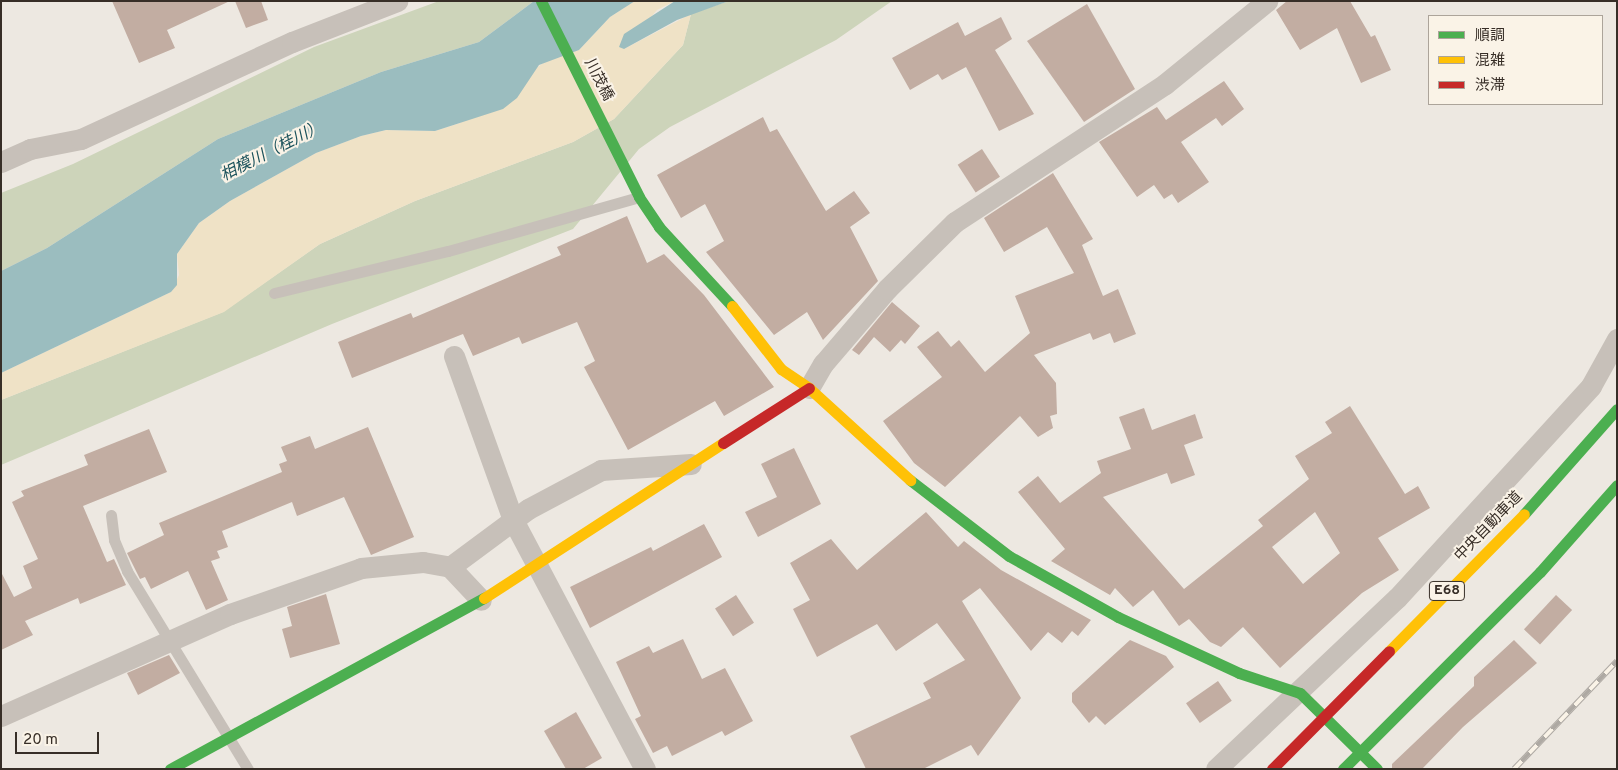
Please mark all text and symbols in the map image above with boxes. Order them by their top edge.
legend [1428,15,1603,105]
text: 順調 [1475,27,1505,46]
text: 混雑 [1475,52,1505,71]
street label: 川茂橋 [580,56,616,104]
text: 渋滞 [1475,77,1505,96]
water label: 相模川（桂川） [218,118,326,186]
street label: 中央自動車道 [1451,488,1527,566]
road number: E68 [1428,580,1466,602]
scale bar [18,722,101,754]
text: 20 m [23,731,58,750]

